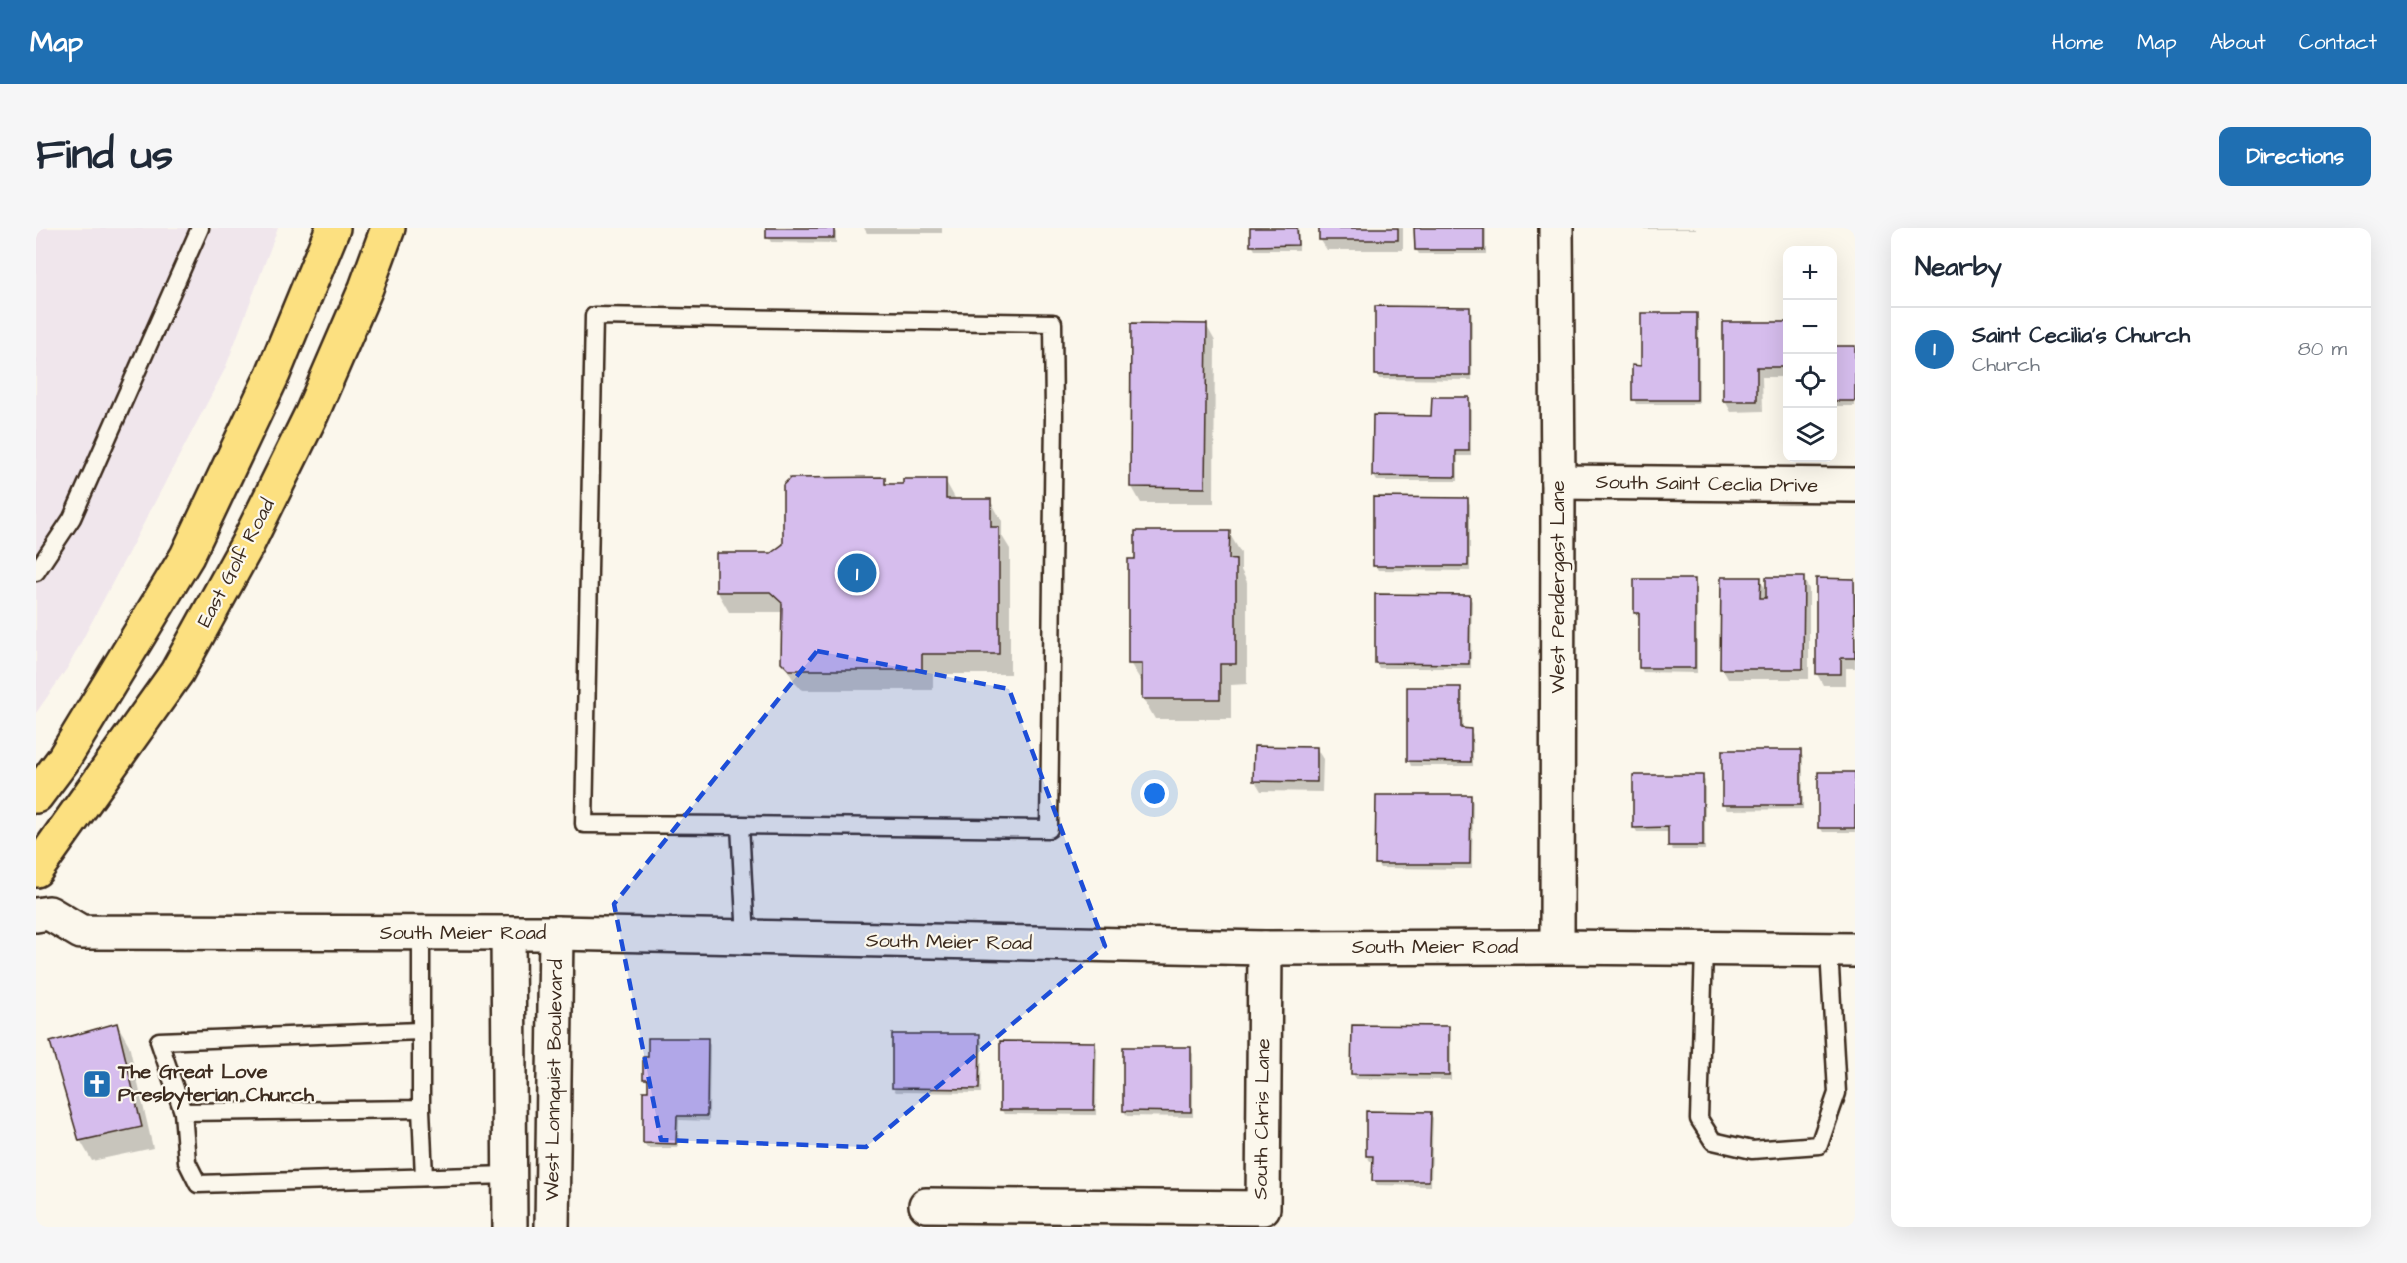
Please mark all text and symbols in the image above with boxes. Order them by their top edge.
text: Map [30,23,83,62]
text: Home [2052,28,2104,57]
text: Map [2137,28,2177,57]
text: About [2210,28,2266,57]
text: Contact [2299,28,2377,57]
text: Find us [36,127,173,185]
button: Directions [2219,127,2371,186]
map controls [1783,246,1837,462]
button: + [1783,246,1837,300]
text: Nearby [1915,249,2002,285]
button: − [1783,300,1837,354]
text: Saint Cecilia's Church [1972,320,2190,351]
text: 1 [1933,335,1936,363]
text: 80 m [2298,335,2347,363]
text: Church [1972,351,2040,379]
button: locate [1783,354,1837,408]
button: layers [1783,408,1837,462]
street label: South Saint Ceclia Drive [1595,468,1819,500]
street label: West Pendergast Lane [1544,480,1573,693]
street label: East Golf Road [190,494,282,632]
pin: 1 [838,550,876,596]
your location [1140,779,1169,808]
street label: South Meier Road [380,919,546,947]
street label: South Meier Road [866,927,1032,957]
street label: South Meier Road [1352,933,1518,961]
street label: West Lonnquist Boulevard [538,959,570,1201]
street label: South Chris Lane [1247,1038,1277,1200]
place label: The Great Love Presbyterian Church [117,1058,315,1110]
church icon: The Great Love Presbyterian Church [81,1068,113,1100]

